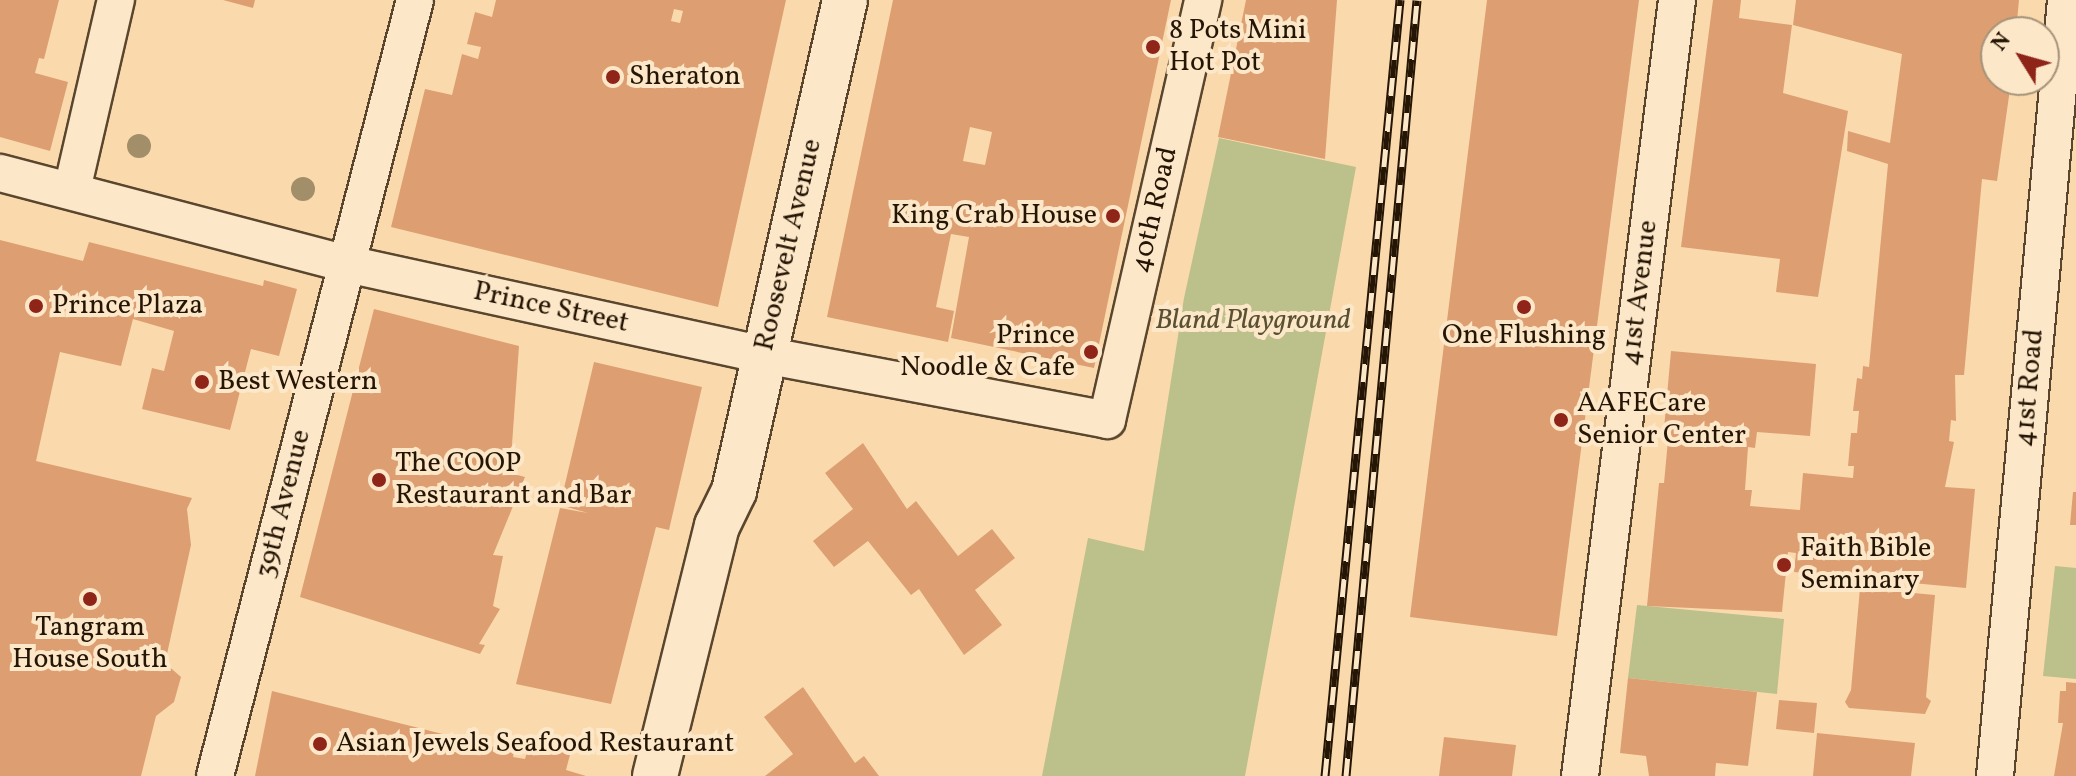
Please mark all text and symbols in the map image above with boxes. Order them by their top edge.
place label: 8 Pots Mini Hot Pot [1169,14,1306,80]
north arrow [1980,16,2060,96]
text: N [1985,27,2019,58]
marker: 8 Pots Mini Hot Pot [1144,38,1162,56]
place label: Sheraton [629,60,741,94]
marker: Sheraton [604,68,622,86]
street label: Roosevelt Avenue [748,136,830,354]
street label: 40th Road [1124,144,1186,276]
place label: King Crab House [891,199,1097,233]
marker: King Crab House [1104,207,1122,225]
street label: 41st Avenue [1614,218,1666,368]
street label: Prince Street [470,275,632,341]
place label: Prince Plaza [52,289,203,323]
marker: Prince Plaza [27,297,45,315]
marker: One Flushing [1515,298,1533,316]
park label: Bland Playground [1155,304,1351,338]
place label: Prince Noodle & Cafe [900,319,1075,385]
place label: One Flushing [1442,319,1606,353]
street label: 41st Road [2008,328,2052,448]
marker: Prince Noodle & Cafe [1082,343,1100,361]
place label: Best Western [218,365,378,399]
marker: Best Western [193,373,211,391]
place label: AAFECare Senior Center [1577,387,1746,453]
marker: AAFECare Senior Center [1552,411,1570,429]
street label: 39th Avenue [249,426,319,582]
place label: The COOP Restaurant and Bar [395,447,631,513]
marker: The COOP Restaurant and Bar [370,471,388,489]
place label: Faith Bible Seminary [1800,532,1931,598]
marker: Faith Bible Seminary [1775,556,1793,574]
marker: Tangram House South [81,590,99,608]
place label: Tangram House South [12,611,168,677]
place label: Asian Jewels Seafood Restaurant [336,727,734,761]
marker: Asian Jewels Seafood Restaurant [311,735,329,753]

